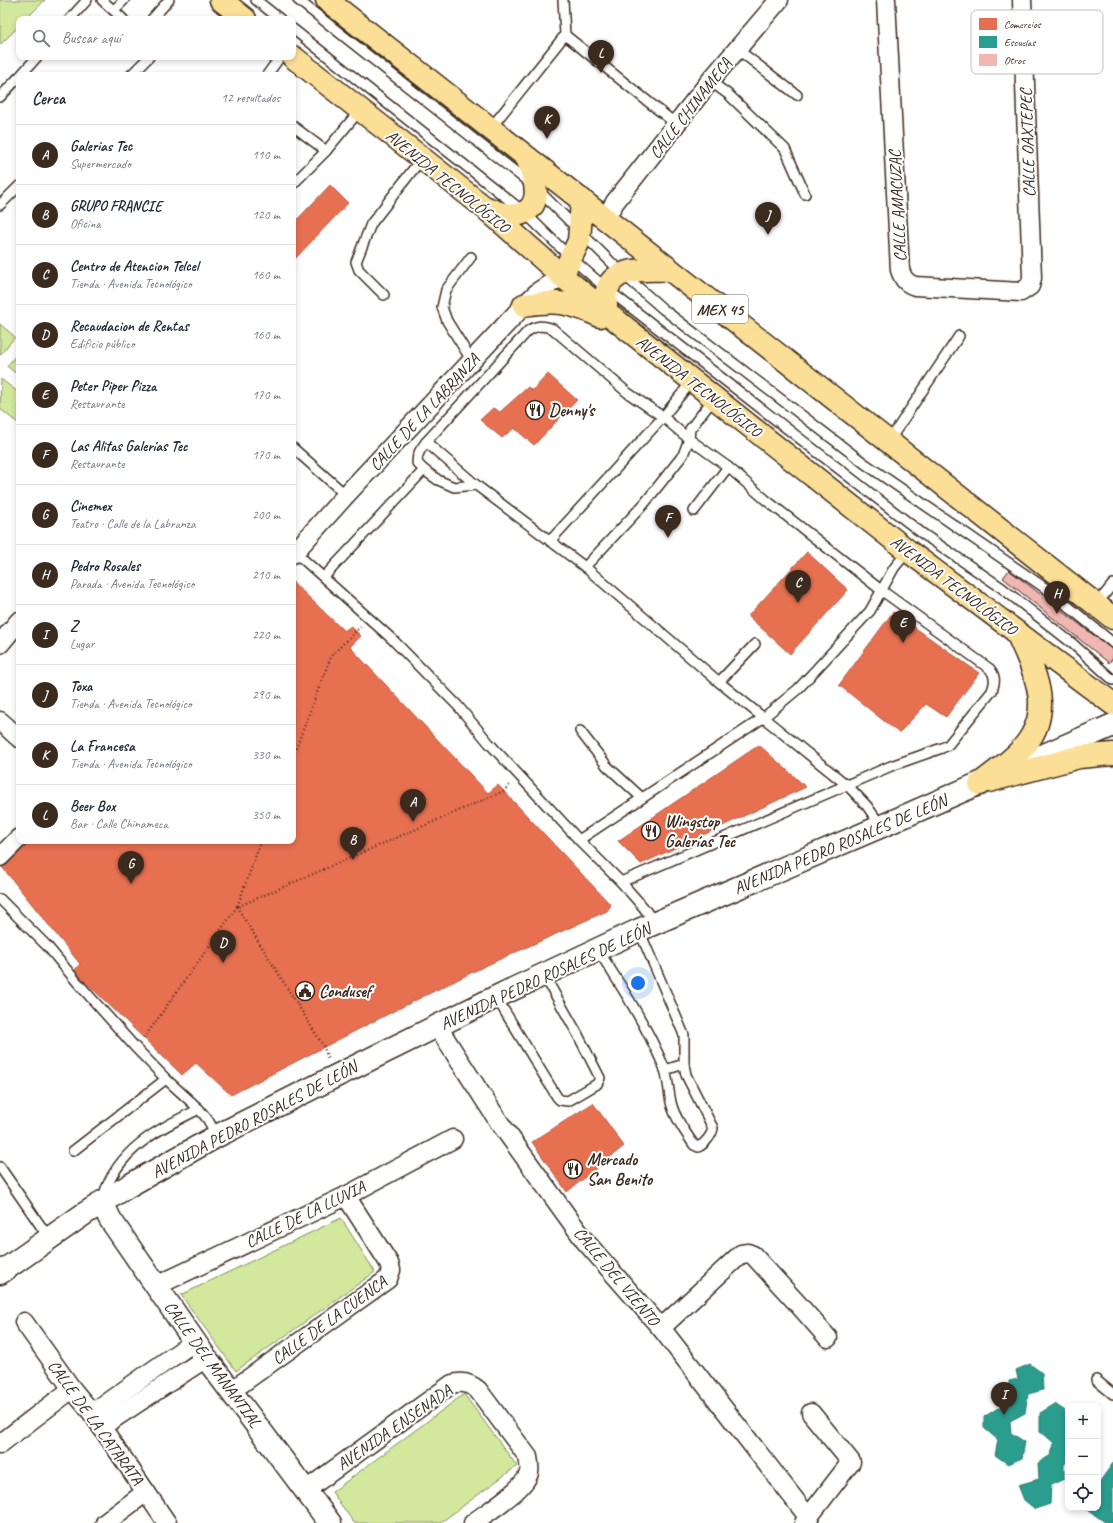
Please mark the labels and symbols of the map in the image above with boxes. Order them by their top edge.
legend [971,10,1103,74]
text: Comercios [1004,17,1042,31]
text: Escuelas [1004,35,1036,49]
pin: L [588,40,614,73]
street label: CALLE CHINAMECA [645,53,737,163]
text: Otros [1004,53,1026,67]
street label: CALLE OAXTEPEC [1015,86,1040,198]
pin: K [534,106,560,139]
street label: AVENIDA TECNOLÓGICO [382,124,516,239]
street label: CALLE AMACUZAC [884,148,911,262]
pin: J [755,202,781,235]
road number: MEX 45 [692,295,748,323]
street label: AVENIDA TECNOLÓGICO [632,330,767,443]
street label: CALLE DE LA LABRANZA [365,348,485,475]
restaurant icon: Denny's [524,399,546,421]
place label: Denny's [549,400,596,421]
pin: F [655,505,681,538]
street label: AVENIDA TECNOLÓGICO [887,531,1021,639]
pin: C [785,570,811,603]
pin: H [1044,581,1070,614]
pin: E [890,610,916,643]
street label: AVENIDA PEDRO ROSALES DE LEÓN [730,788,952,899]
pin: A [400,789,426,822]
place label: Wingstop Galerías Tec [665,811,736,852]
restaurant icon: Wingstop Galerías Tec [640,820,662,842]
pin: B [340,827,366,860]
pin: G [118,851,144,884]
street label: AVENIDA PEDRO ROSALES DE LEÓN [436,916,656,1034]
pin: D [210,930,236,963]
your location [628,973,648,993]
public building icon: Condusef [294,980,316,1002]
place label: Condusef [319,981,375,1002]
street label: AVENIDA PEDRO ROSALES DE LEÓN [148,1054,363,1183]
place label: Mercado San Benito [587,1149,654,1190]
restaurant icon: Mercado San Benito [562,1158,584,1180]
street label: CALLE DE LA LLUVIA [242,1176,370,1253]
street label: CALLE DEL VIENTO [569,1223,665,1331]
street label: CALLE DE LA CUENCA [268,1271,392,1369]
street label: CALLE DEL MANANTIAL [160,1297,266,1432]
street label: CALLE DE LA CATARATA [43,1356,148,1489]
street label: AVENIDA ENSENADA [333,1380,456,1475]
pin: I [991,1382,1017,1415]

